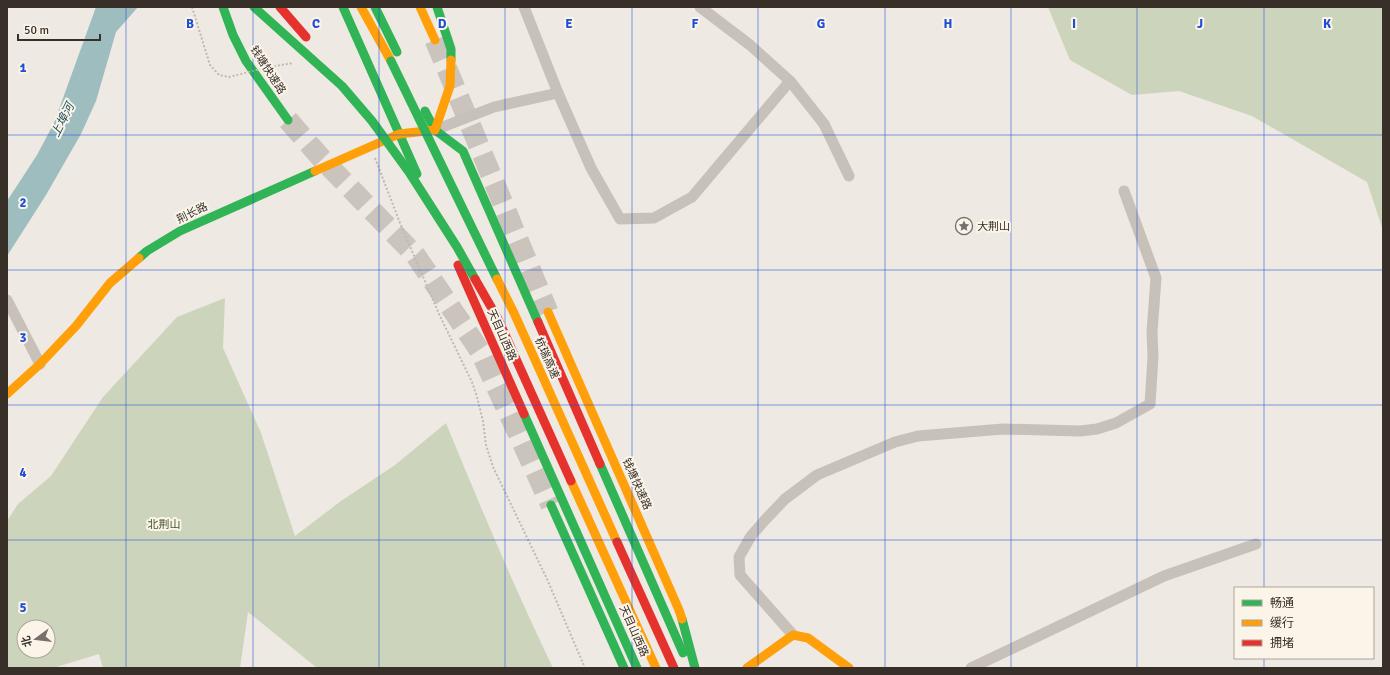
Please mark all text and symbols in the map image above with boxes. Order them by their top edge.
scale bar [18,16,100,42]
text: B [186,16,194,32]
text: C [312,16,320,32]
text: D [438,16,447,32]
text: E [565,16,573,32]
text: F [692,16,699,32]
text: G [817,16,825,32]
text: H [944,16,952,32]
text: I [1072,16,1076,32]
text: J [1197,16,1203,32]
text: K [1323,16,1331,32]
text: 50 m [24,23,49,38]
street label: 钱塘快速路 [248,43,288,97]
text: 1 [19,60,27,76]
water label: 上埠河 [48,99,79,139]
text: 2 [19,195,27,211]
street label: 荆长路 [174,200,210,226]
place icon: 大荆山 [954,216,974,236]
place label: 大荆山 [977,220,1010,233]
street label: 天目山西路 [485,307,519,363]
text: 3 [19,330,27,346]
street label: 杭瑞高速 [532,335,562,381]
street label: 钱塘快速路 [620,456,654,512]
text: 4 [19,465,27,481]
park label: 北荆山 [148,518,181,531]
legend [1234,587,1374,659]
text: 畅通 [1270,596,1294,611]
text: 5 [19,600,27,616]
street label: 天目山西路 [617,603,651,659]
text: 缓行 [1270,616,1294,631]
north arrow [16,619,56,659]
text: 北 [19,634,35,648]
text: 拥堵 [1270,636,1294,651]

